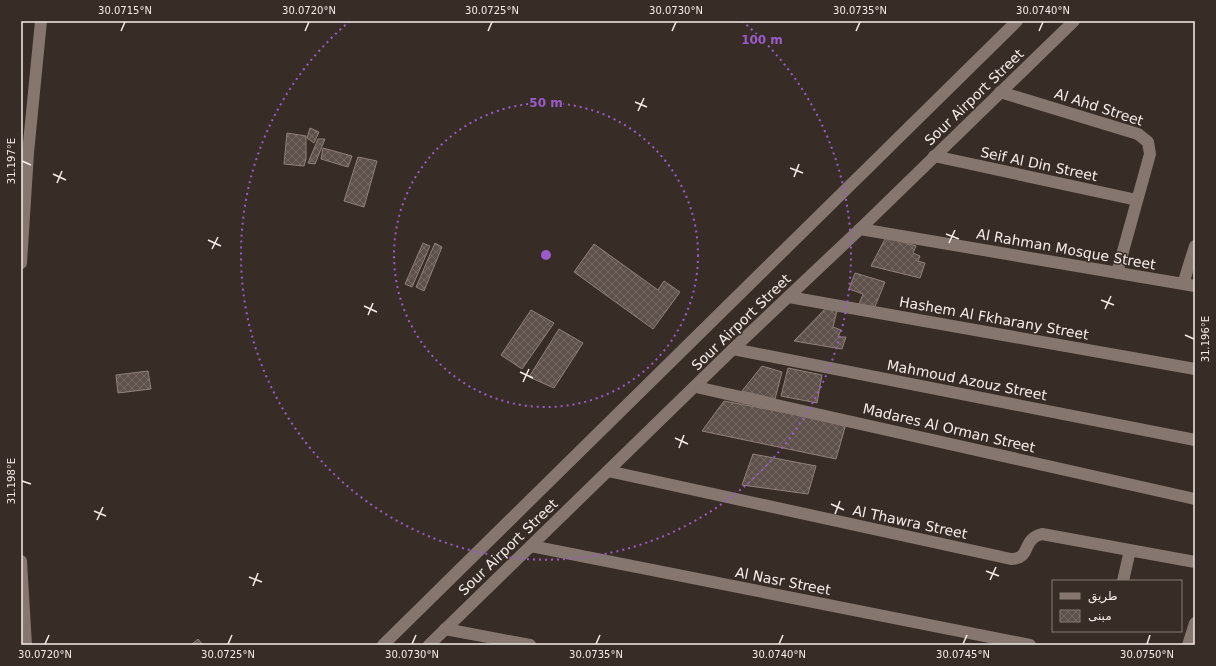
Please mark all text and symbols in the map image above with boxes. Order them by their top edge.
text: 30.0715°N [98,5,152,16]
text: 30.0720°N [282,5,336,16]
text: 30.0725°N [465,5,519,16]
text: 30.0730°N [649,5,703,16]
text: 30.0735°N [833,5,887,16]
text: 30.0740°N [1016,5,1070,16]
text: 100 m [741,33,783,47]
street label: Sour Airport Street [921,45,1027,148]
street label: Al Ahd Street [1053,85,1146,129]
text: 50 m [529,96,563,110]
text: 31.197°E [6,138,17,184]
street label: Seif Al Din Street [979,144,1099,184]
street label: Al Rahman Mosque Street [975,225,1157,273]
centre of rings [539,248,553,262]
street label: Sour Airport Street [688,270,794,373]
street label: Hashem Al Fkharany Street [898,293,1090,343]
text: 31.196°E [1200,316,1211,362]
street label: Mahmoud Azouz Street [886,357,1049,403]
street label: Madares Al Orman Street [861,400,1037,456]
text: 31.198°E [6,458,17,504]
street label: Sour Airport Street [455,495,561,598]
street label: Al Thawra Street [851,502,969,542]
street label: Al Nasr Street [734,564,833,598]
legend [1052,580,1182,632]
text: طريق [1088,589,1118,604]
text: مبنى [1088,609,1112,623]
text: 30.0720°N [18,649,72,660]
text: 30.0725°N [201,649,255,660]
text: 30.0730°N [385,649,439,660]
text: 30.0735°N [569,649,623,660]
text: 30.0740°N [752,649,806,660]
text: 30.0745°N [936,649,990,660]
text: 30.0750°N [1120,649,1174,660]

